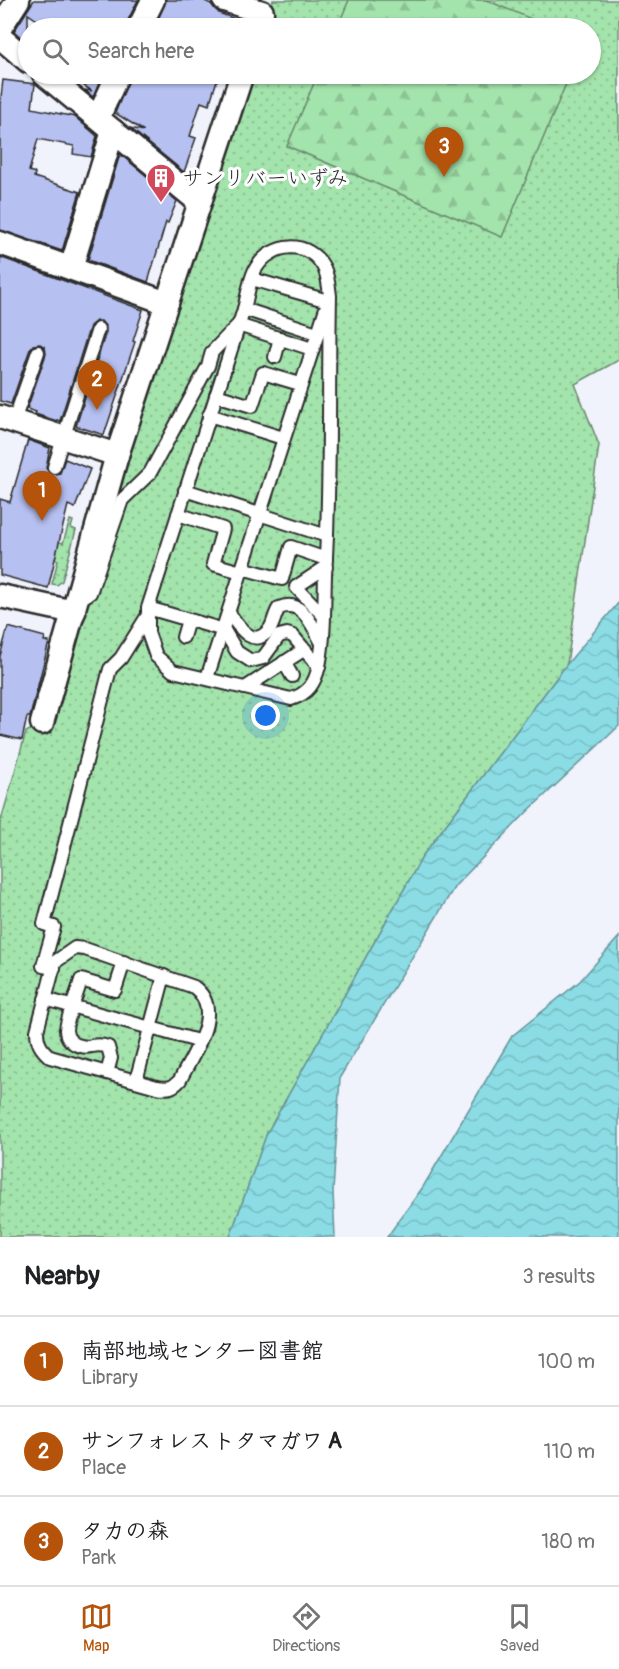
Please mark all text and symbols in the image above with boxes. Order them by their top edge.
search box [18,18,601,84]
icon: search [39,35,72,68]
text: Search here [87,37,194,65]
pin: 3 [424,128,464,177]
building icon: サンリバーいずみ [145,162,177,204]
place label: サンリバーいずみ [182,165,348,192]
pin: 2 [78,360,116,410]
pin: 1 [22,472,62,521]
your location [251,701,280,730]
text: Nearby [24,1260,100,1292]
text: 3 results [523,1264,595,1289]
text: 南部地域センター図書館 [81,1337,323,1365]
text: 1 [40,1349,47,1374]
text: 100 m [538,1349,595,1374]
text: Library [81,1365,138,1390]
text: サンフォレストタマガワ A [81,1427,342,1455]
text: 2 [38,1439,49,1464]
text: 110 m [544,1439,595,1464]
text: Place [81,1455,126,1480]
text: タカの森 [81,1517,169,1545]
text: 3 [38,1529,49,1554]
text: 180 m [541,1529,595,1554]
text: Park [81,1545,116,1570]
tab: Map [80,1600,113,1656]
tab: Directions [272,1600,340,1656]
tab: Saved [500,1600,539,1656]

